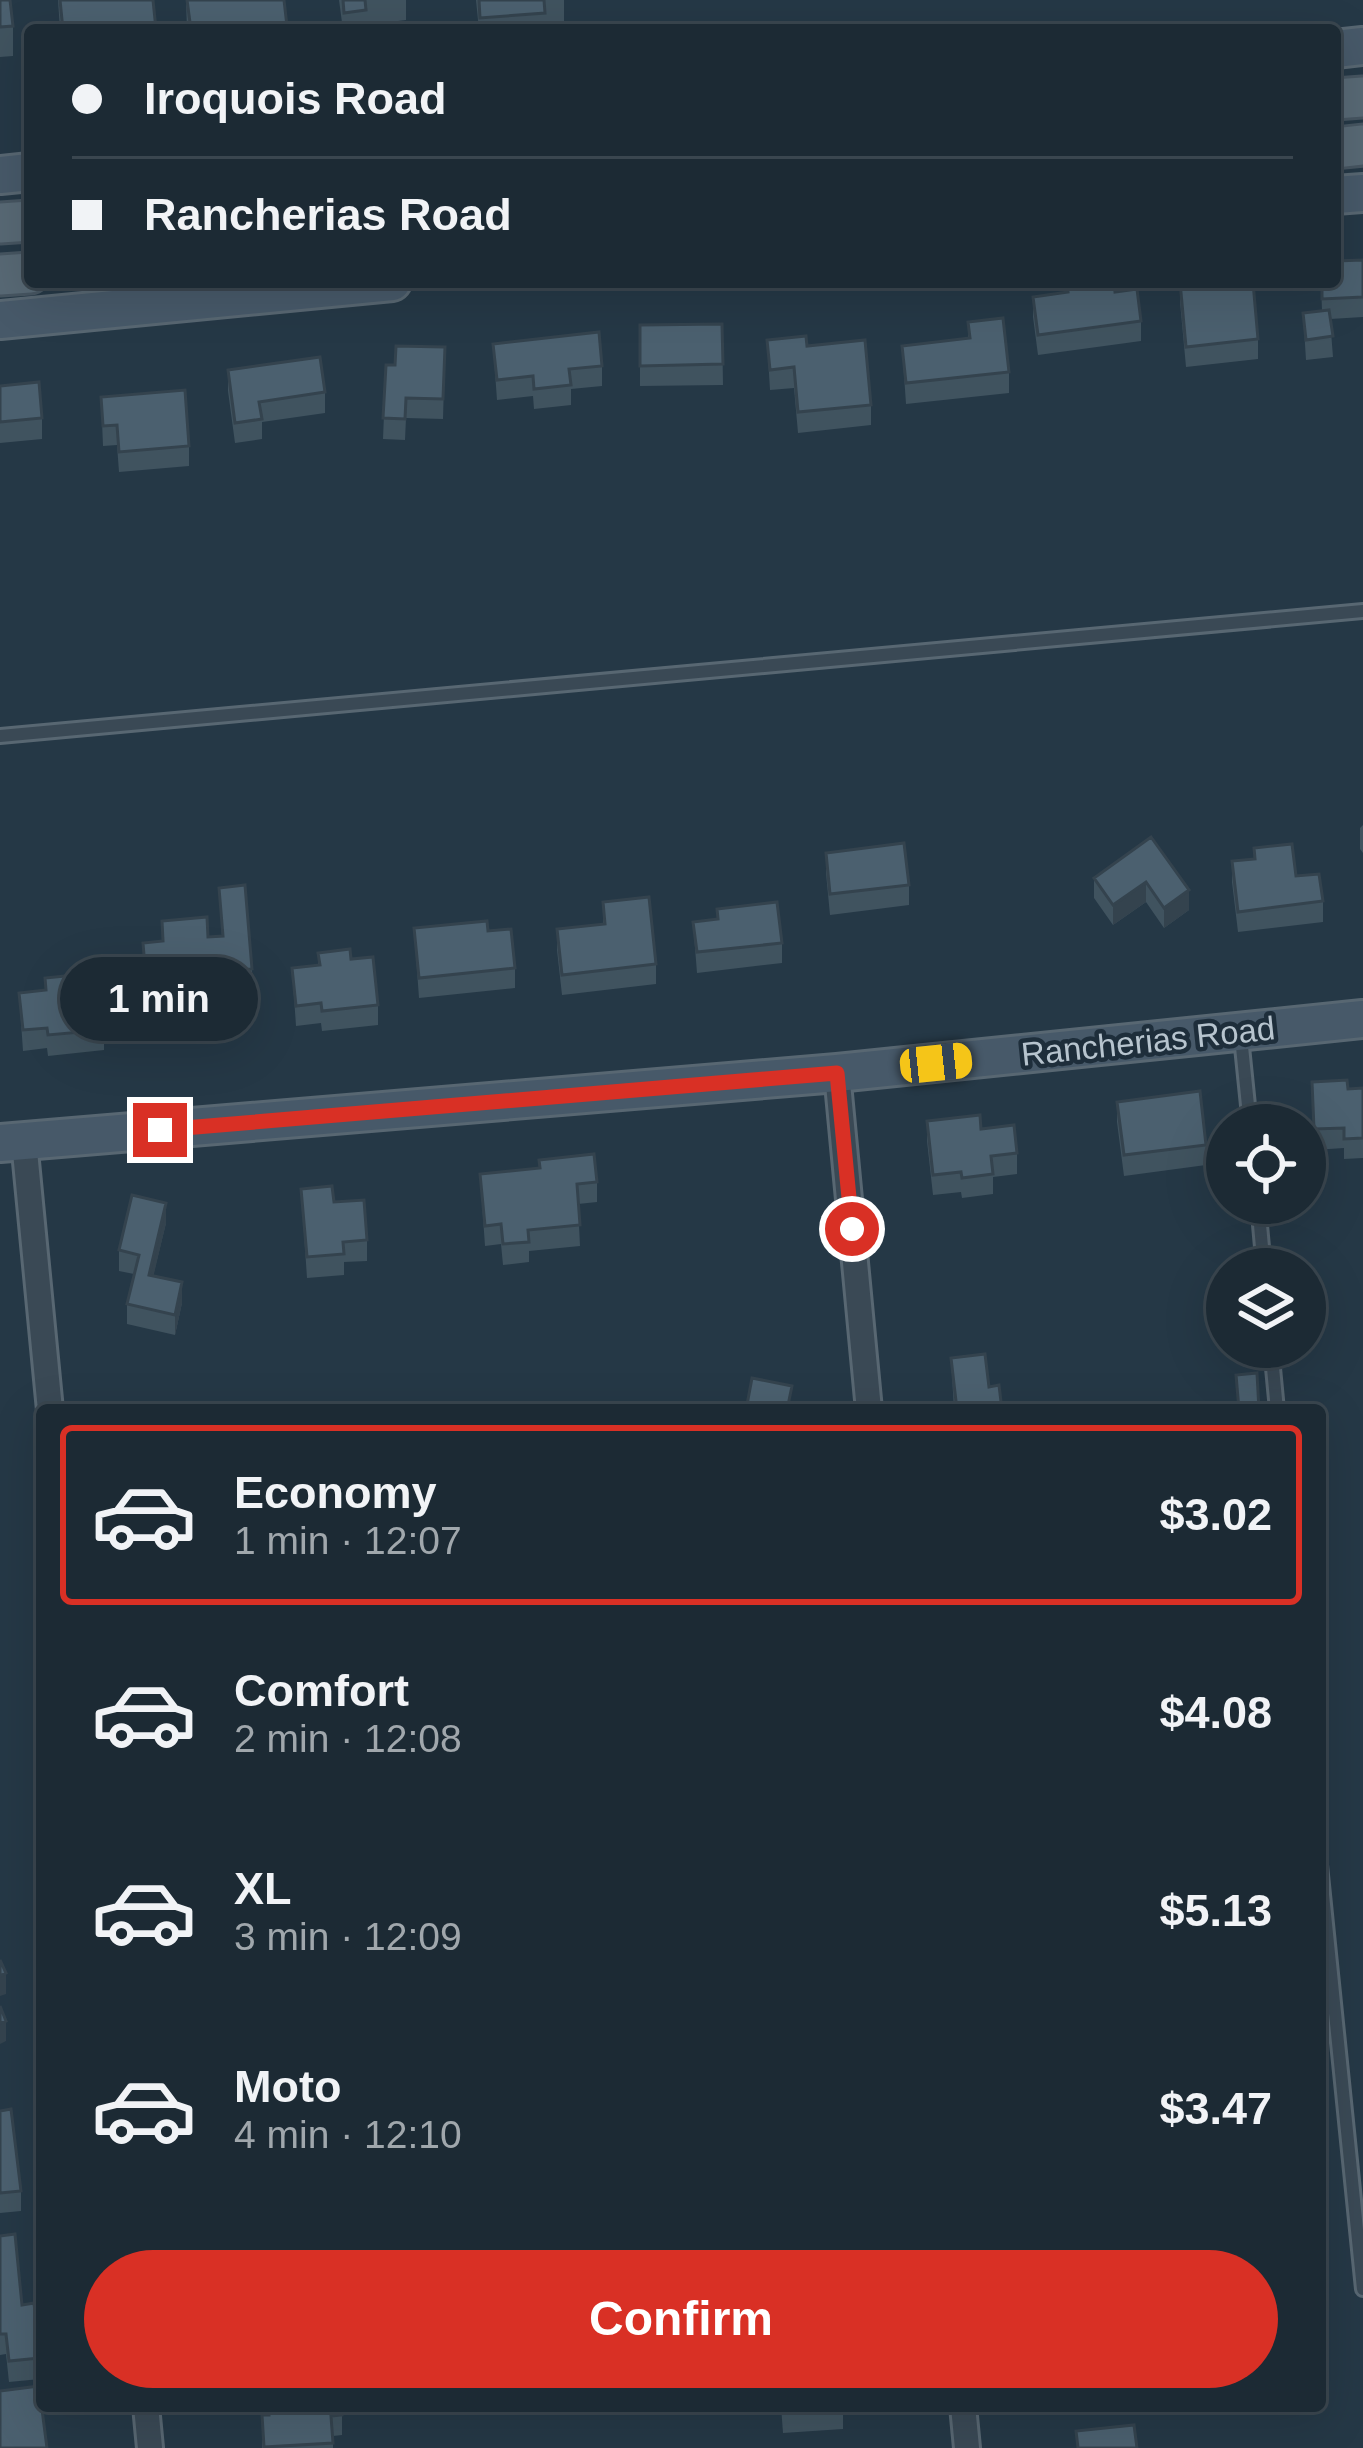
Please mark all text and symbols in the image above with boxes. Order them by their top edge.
text: Iroquois Road [144,73,447,124]
text: Rancherias Road [144,189,512,240]
callout: 1 min [61,956,259,1040]
text: 1 min [108,977,210,1020]
street label: Rancherias Road [1019,1009,1277,1073]
car [898,1041,974,1085]
route end [133,1103,187,1157]
map controls [1206,1104,1326,1368]
button: locate [1206,1104,1326,1224]
route start [825,1202,879,1256]
button: layers [1206,1248,1326,1368]
icon: car [90,1461,198,1569]
text: Economy [234,1467,437,1518]
text: $3.02 [1159,1489,1272,1540]
text: 1 min · 12:07 [234,1519,462,1562]
icon: car [90,1659,198,1767]
text: Comfort [234,1665,409,1716]
text: $4.08 [1159,1687,1272,1738]
text: 2 min · 12:08 [234,1717,462,1760]
icon: car [90,1857,198,1965]
text: XL [234,1863,292,1914]
text: $5.13 [1159,1885,1272,1936]
text: 3 min · 12:09 [234,1915,462,1958]
icon: car [90,2055,198,2163]
text: Moto [234,2061,341,2112]
text: $3.47 [1159,2083,1272,2134]
text: 4 min · 12:10 [234,2113,462,2156]
button: Confirm [84,2250,1278,2388]

